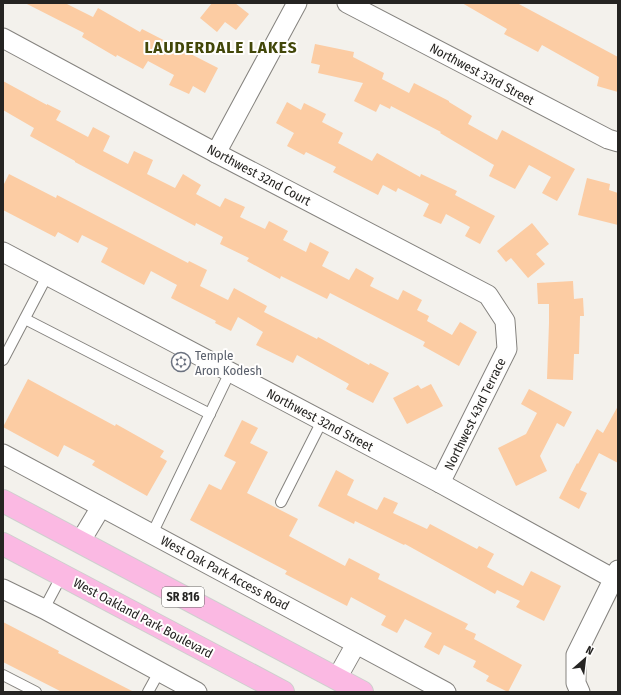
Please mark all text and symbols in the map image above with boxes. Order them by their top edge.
district label: LAUDERDALE LAKES [144,37,298,58]
street label: Northwest 33rd Street [427,40,537,108]
street label: Northwest 32nd Court [205,141,314,209]
place label: Temple Aron Kodesh [195,348,262,378]
synagogue icon: Temple Aron Kodesh [170,351,192,373]
street label: Northwest 43rd Terrace [441,356,509,472]
street label: Northwest 32nd Street [264,386,376,455]
street label: West Oak Park Access Road [158,533,292,613]
street label: West Oakland Park Boulevard [71,575,215,661]
road number: SR 816 [162,587,204,607]
north arrow [565,639,605,679]
text: N [583,643,595,658]

